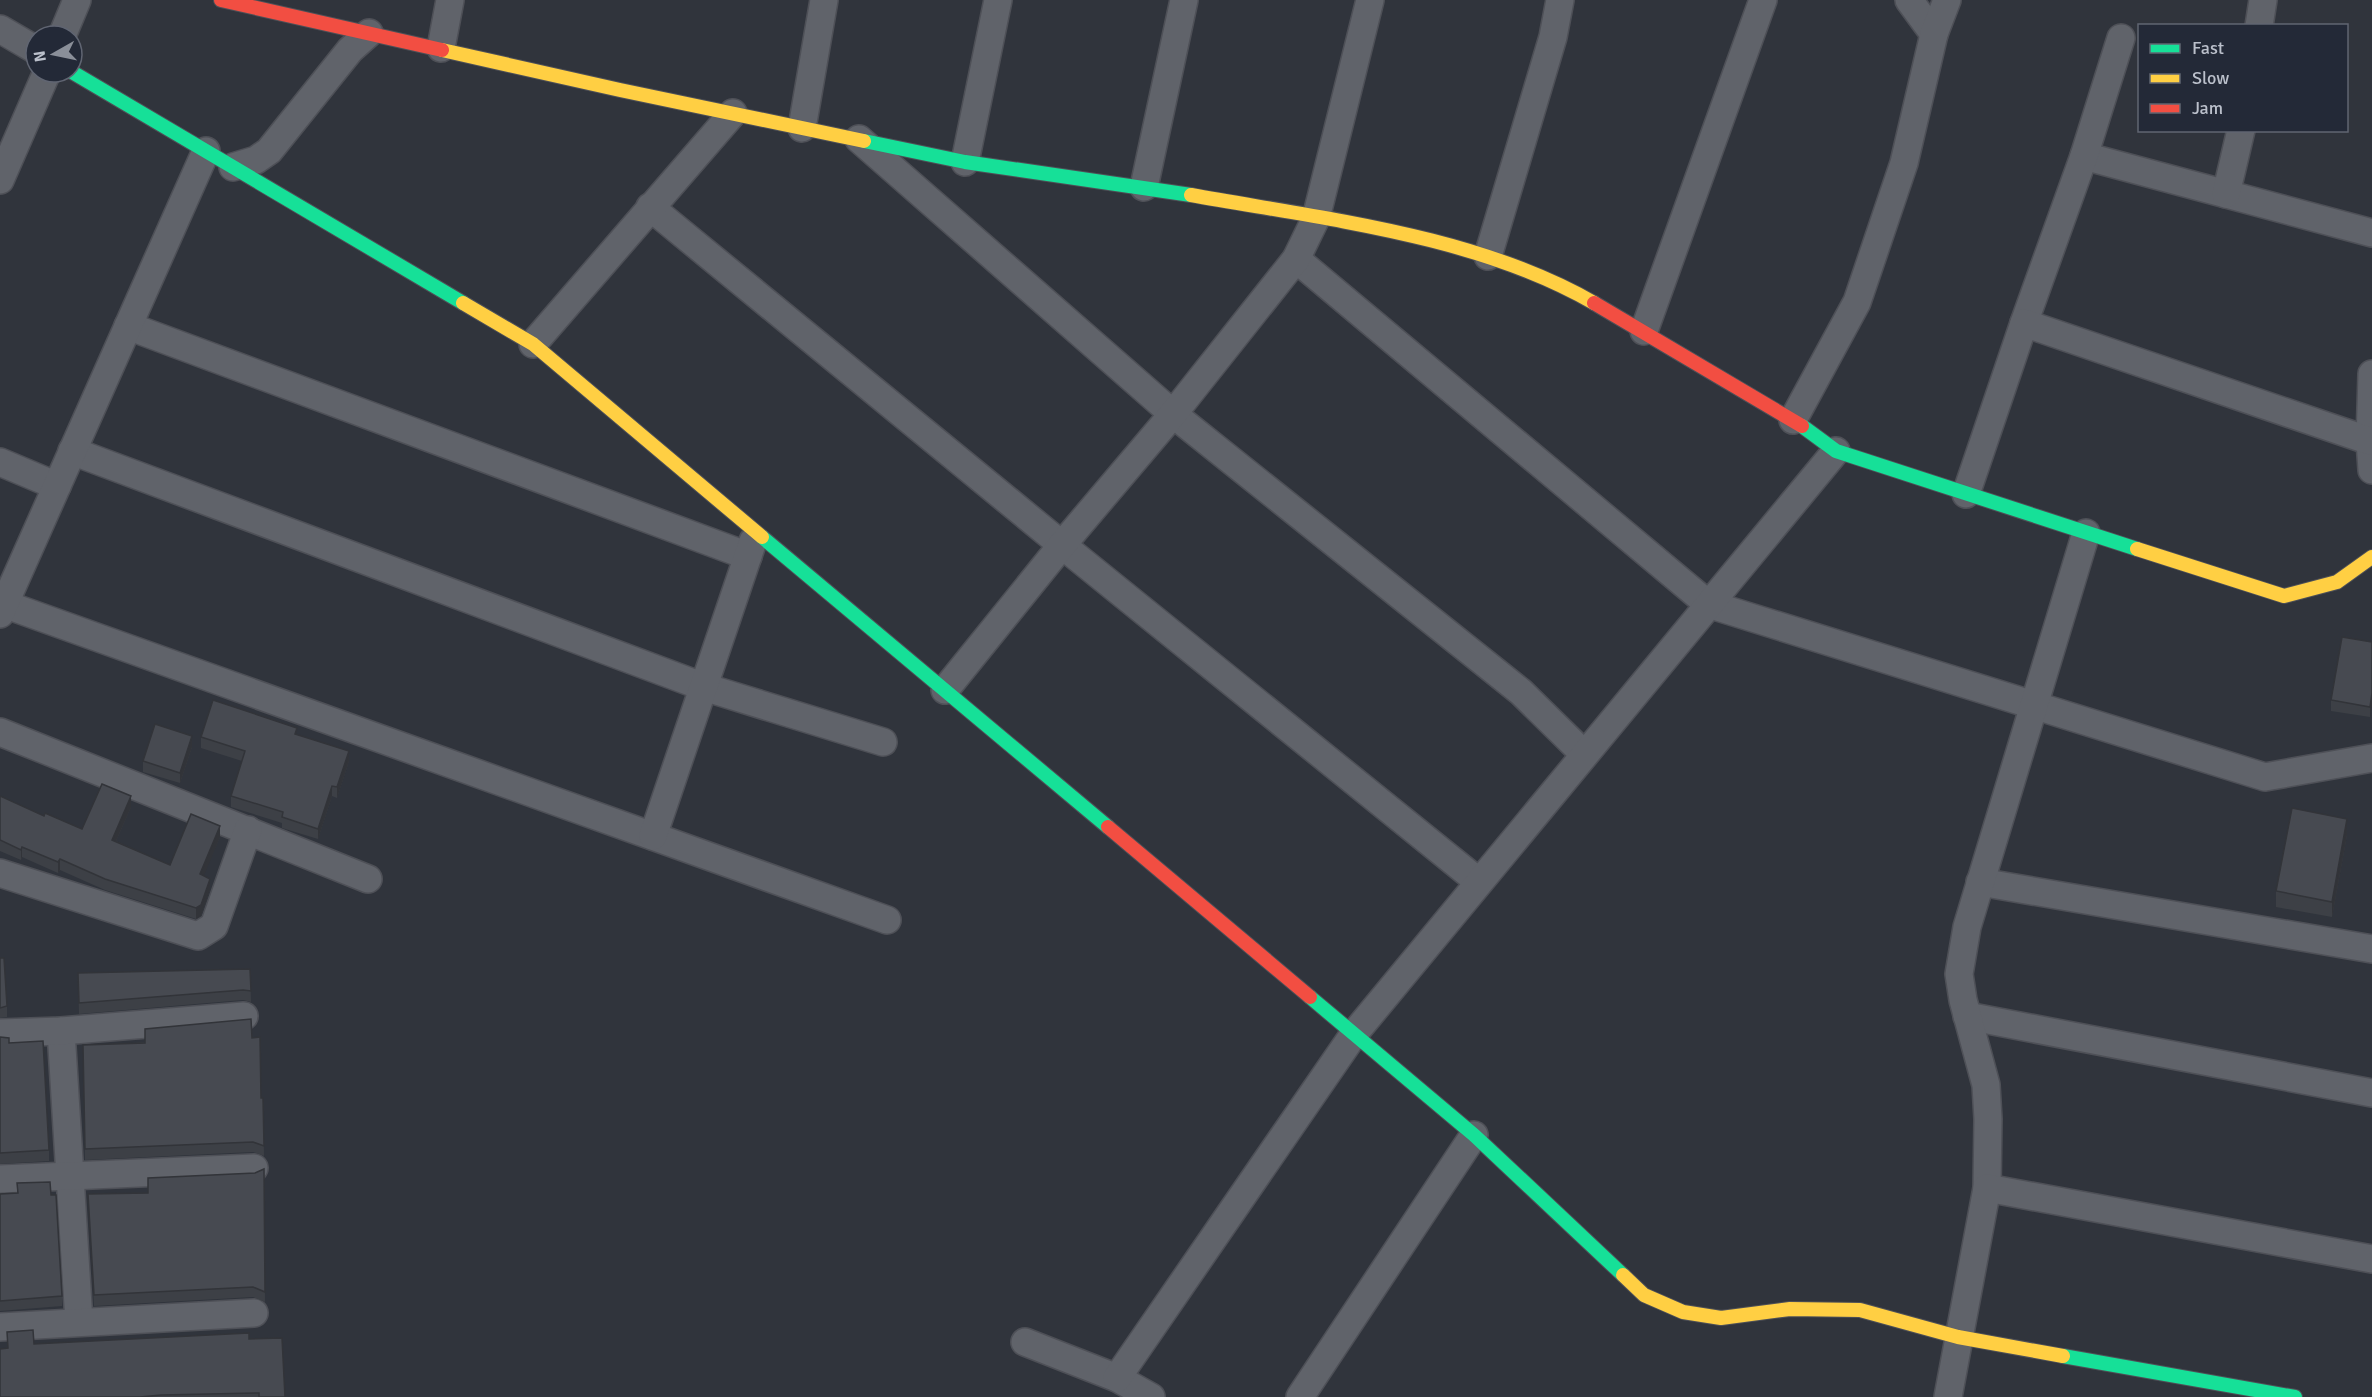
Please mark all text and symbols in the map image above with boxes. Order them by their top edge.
north arrow [24,24,84,84]
legend [2138,24,2348,132]
text: Fast [2192,37,2224,59]
text: N [29,49,51,63]
text: Slow [2192,67,2229,89]
text: Jam [2192,97,2223,119]

